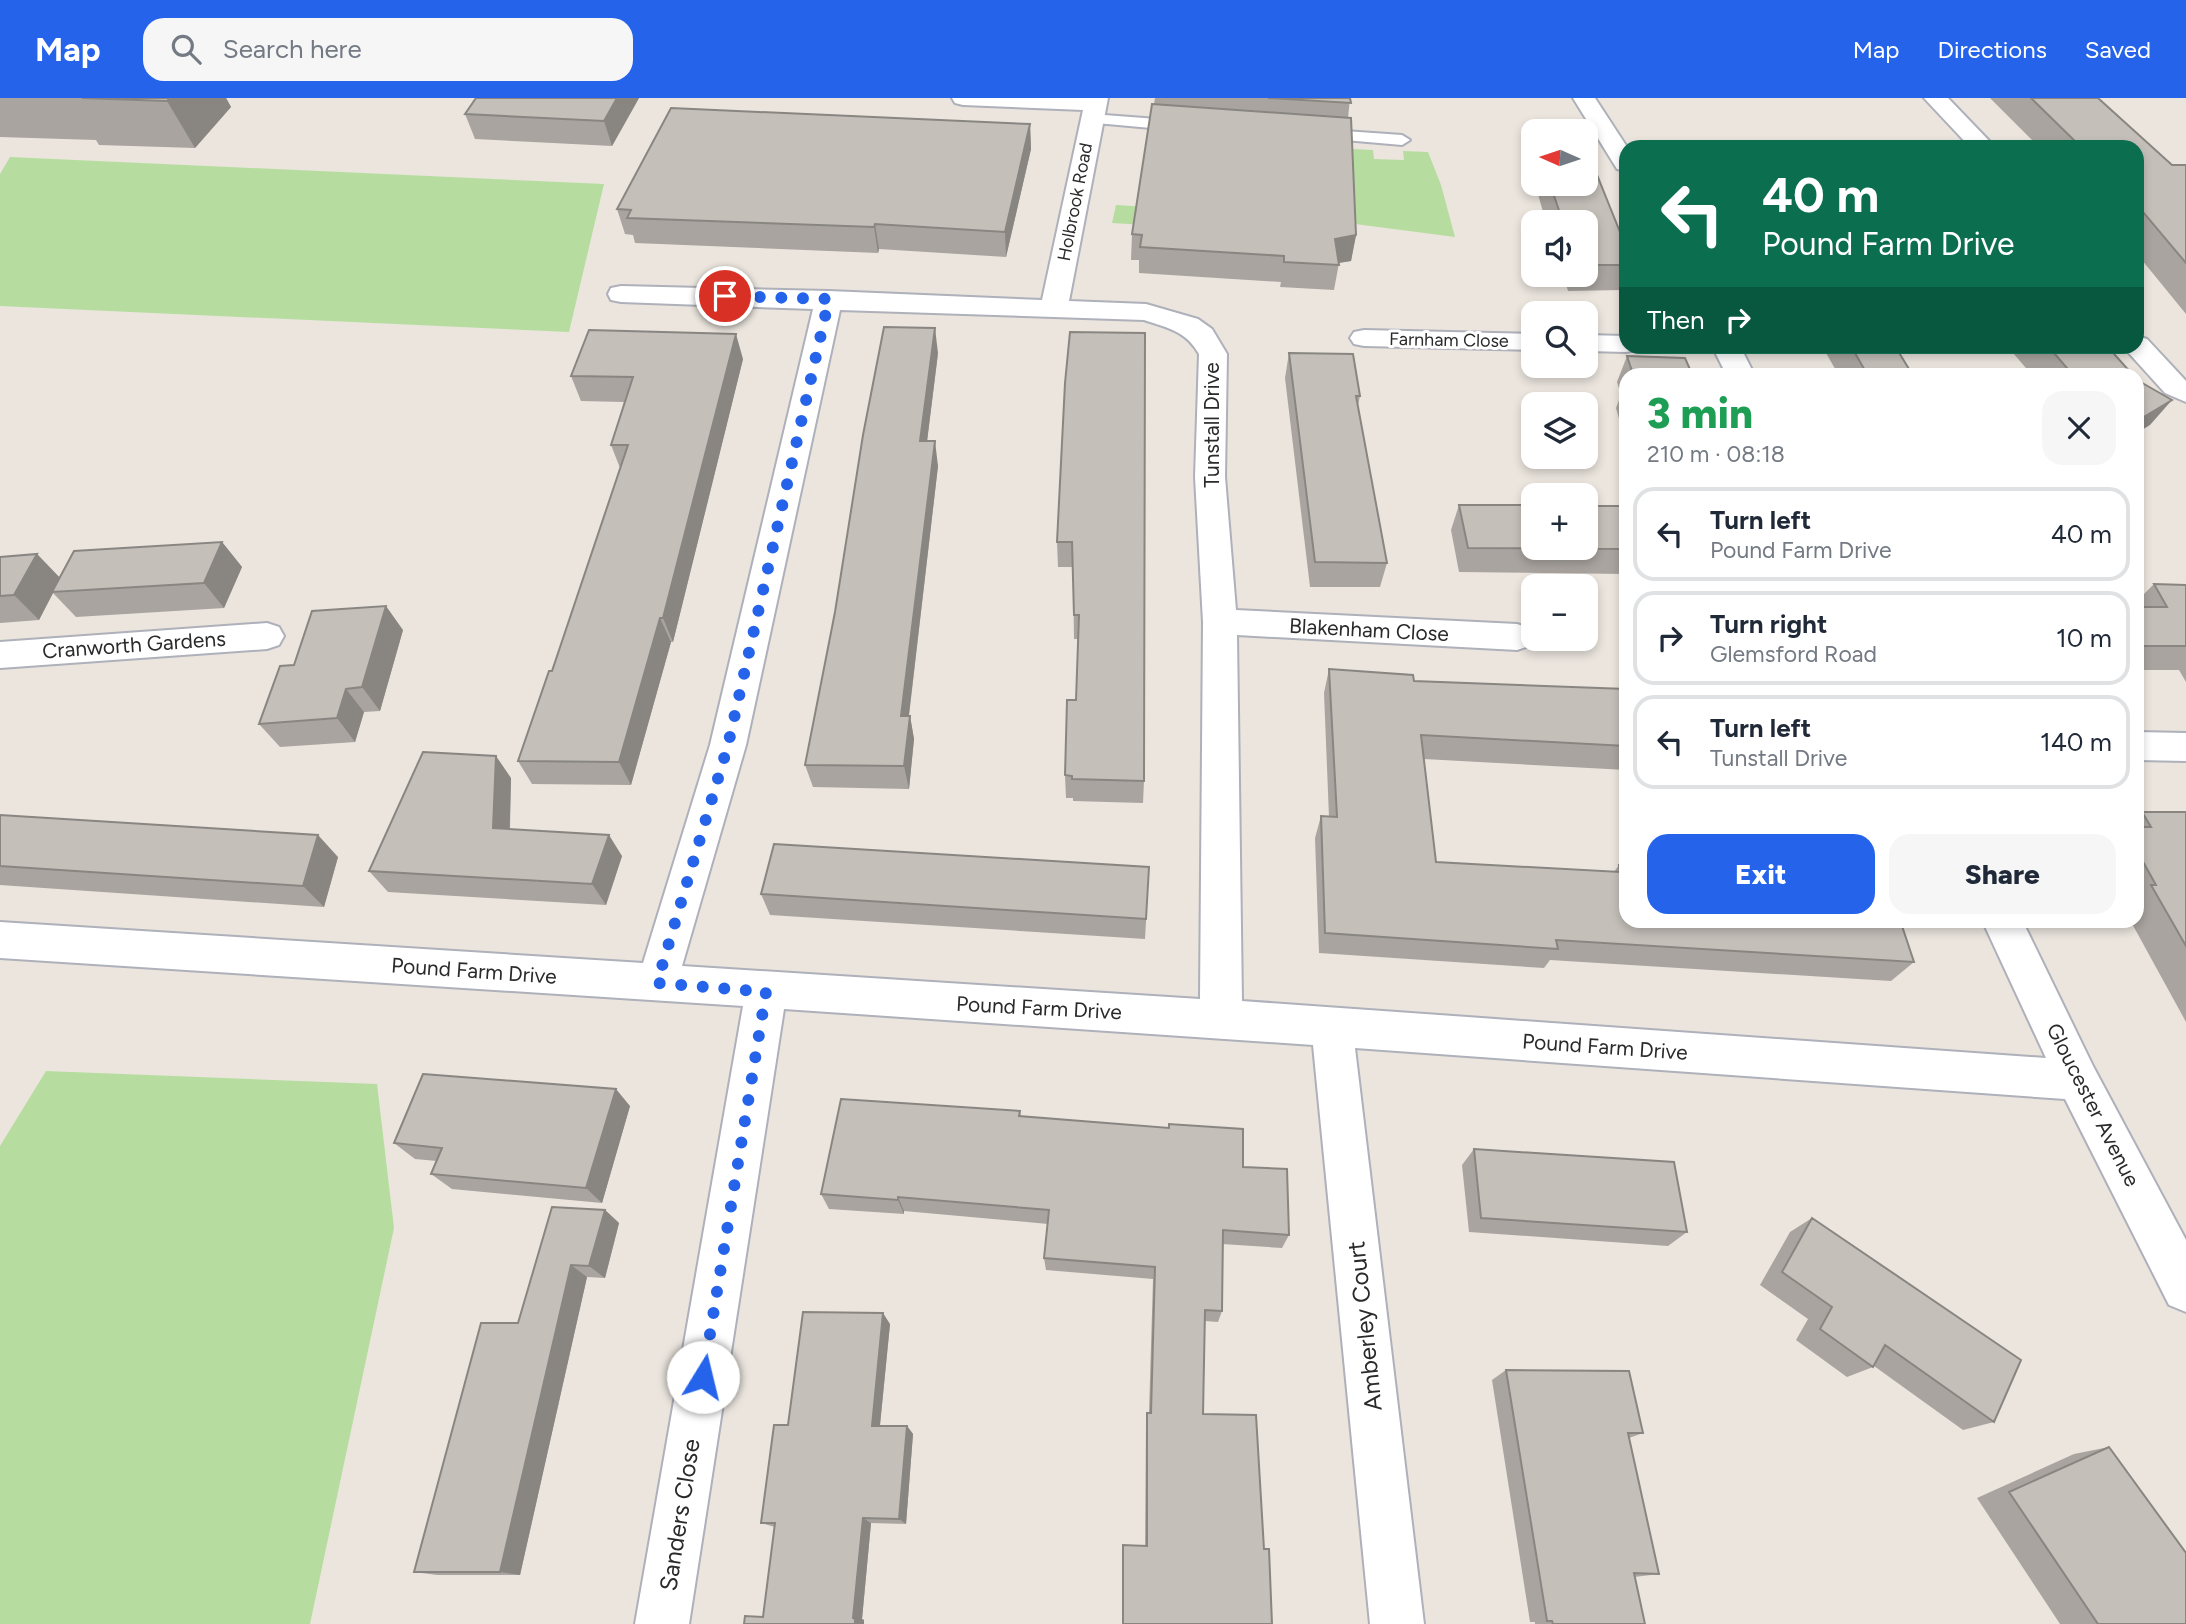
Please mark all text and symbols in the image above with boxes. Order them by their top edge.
search box [143,18,633,81]
text: Map [35,30,101,69]
icon: search [167,30,205,68]
text: Search here [223,33,362,65]
text: Map [1853,35,1899,64]
text: Directions [1937,35,2047,64]
text: Saved [2085,35,2151,64]
north arrow [1521,119,1598,196]
map controls [1521,119,1598,651]
street label: Holbrook Road [1053,141,1097,263]
text: 40 m [1762,165,1879,224]
icon: left [1647,168,1738,259]
button: sound [1521,210,1598,287]
text: Pound Farm Drive [1762,225,2015,263]
pin [695,266,755,326]
icon: arrive [706,277,744,315]
button: search [1521,301,1598,378]
icon: right [1719,301,1757,339]
text: Then [1647,304,1705,336]
street label: Farnham Close [1389,328,1509,352]
street label: Tunstall Drive [1199,362,1224,488]
text: 3 min [1647,388,1753,439]
button: close [2042,391,2116,465]
button: layers [1521,392,1598,469]
text: 210 m · 08:18 [1647,440,1785,468]
button: + [1521,483,1598,560]
text: Turn left [1710,504,1811,536]
icon: left [1651,515,1689,553]
text: 40 m [2051,518,2112,550]
text: Pound Farm Drive [1710,536,1892,564]
button: − [1521,574,1598,651]
text: Turn right [1710,608,1827,640]
street label: Blakenham Close [1288,613,1450,646]
icon: right [1651,619,1689,657]
text: 10 m [2056,622,2112,654]
street label: Cranworth Gardens [41,626,227,663]
text: Glemsford Road [1710,640,1877,668]
text: Turn left [1710,712,1811,744]
icon: left [1651,723,1689,761]
text: 140 m [2040,726,2112,758]
text: Tunstall Drive [1710,744,1847,772]
button: Exit [1647,834,1875,914]
button: Share [1889,834,2116,914]
street label: Pound Farm Drive [390,952,558,989]
street label: Pound Farm Drive [956,991,1122,1024]
street label: Gloucester Avenue [2042,1019,2145,1191]
street label: Pound Farm Drive [1521,1028,1689,1065]
street label: Amberley Court [1341,1240,1388,1412]
position arrow [666,1340,740,1414]
street label: Sanders Close [653,1437,706,1593]

